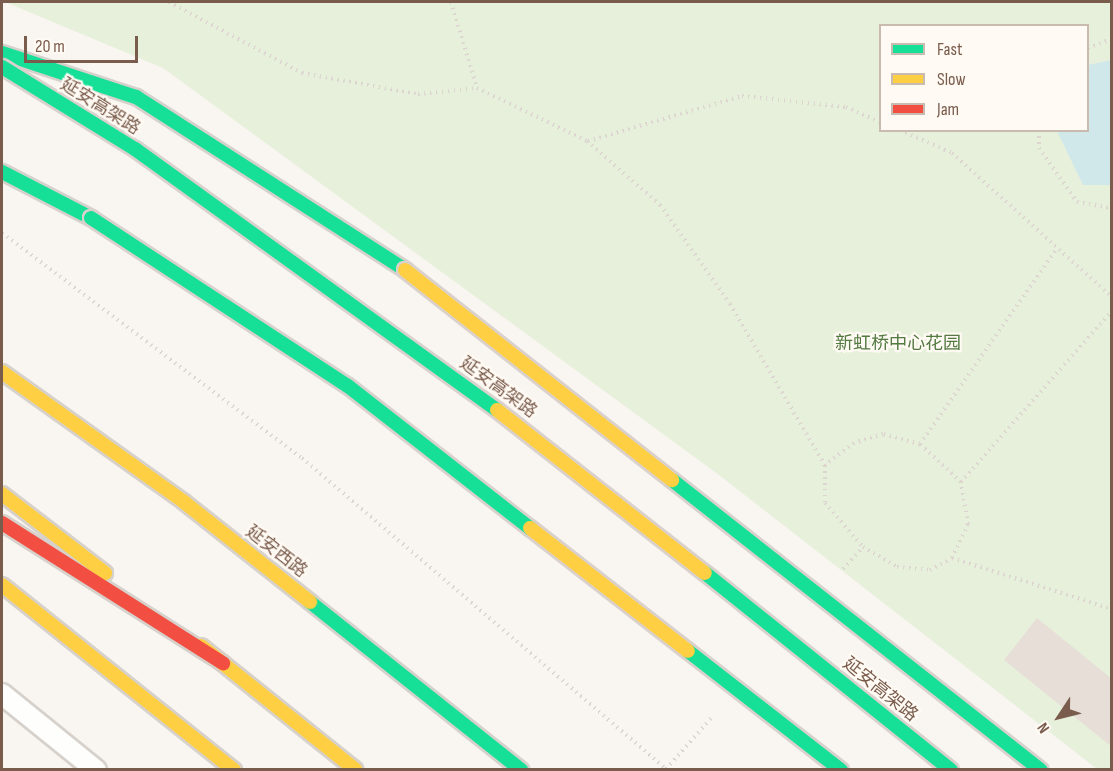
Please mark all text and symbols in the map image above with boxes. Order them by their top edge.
scale bar [27,24,141,62]
legend [879,24,1089,132]
text: 20 m [35,36,65,57]
text: Fast [937,39,962,60]
text: Slow [937,69,966,90]
street label: 延安高架路 [56,74,144,140]
text: Jam [937,99,959,120]
park label: 新虹桥中心花园 [835,333,961,355]
street label: 延安高架路 [455,353,541,423]
street label: 延安西路 [241,521,311,583]
street label: 延安高架路 [838,653,922,727]
north arrow [1029,687,1089,747]
text: N [1034,719,1054,737]

